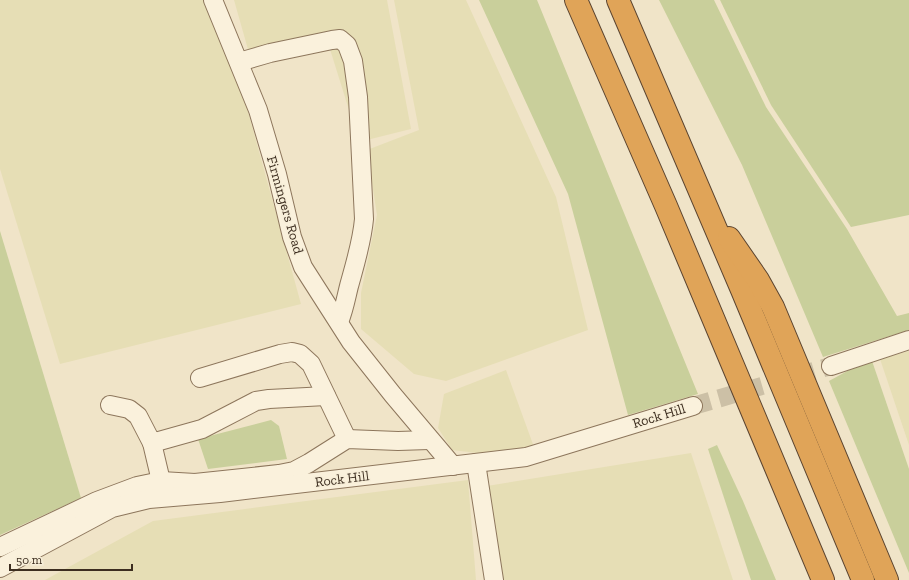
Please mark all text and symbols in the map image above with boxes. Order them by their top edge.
street label: Firmingers Road [263,154,307,256]
street label: Rock Hill [630,400,688,432]
street label: Rock Hill [314,467,370,491]
scale bar [10,546,132,572]
text: 50 m [16,553,43,567]

